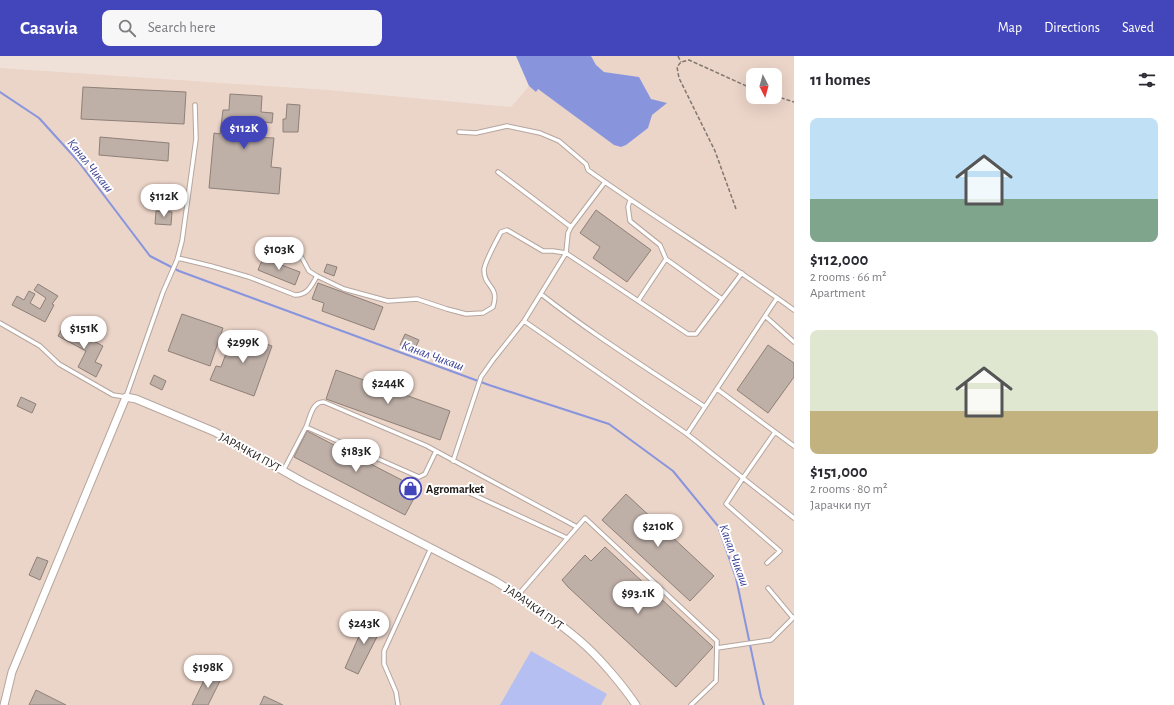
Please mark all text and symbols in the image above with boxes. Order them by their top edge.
search box [102,10,382,46]
icon: search [116,17,138,39]
text: Casavia [20,19,78,38]
text: Search here [148,20,216,35]
text: Map [998,21,1022,35]
text: Directions [1044,21,1100,35]
text: Saved [1122,21,1154,35]
north arrow [746,68,782,104]
map controls [746,68,782,104]
icon: filters [1136,69,1158,91]
text: 11 homes [810,71,870,88]
pin: $112K [216,116,272,150]
text: $112K [230,122,258,135]
water label: Канал Чикаш [64,137,115,195]
icon: home [948,144,1020,216]
pin: $112K [136,184,192,218]
text: $112K [150,190,178,203]
pin: $103K [251,237,307,271]
text: $103K [264,243,294,256]
text: $112,000 [810,251,868,268]
text: 2 rooms · 66 m² [810,271,887,284]
text: Apartment [810,287,865,300]
pin: $151K [56,316,112,350]
text: $151K [70,322,98,335]
pin: $299K [215,330,271,364]
text: $299K [227,336,259,349]
water label: Канал Чикаш [400,339,465,374]
icon: home [948,356,1020,428]
pin: $244K [360,371,416,405]
text: $244K [372,377,404,390]
street label: ЈАРАЧКИ ПУТ [217,430,283,474]
pin: $183K [328,439,384,473]
text: $183K [341,445,371,458]
text: $151,000 [810,463,868,480]
shop icon: Agromarket [398,476,424,502]
place label: Agromarket [426,483,484,495]
text: 2 rooms · 80 m² [810,483,887,496]
text: Јарачки пут [810,499,871,512]
pin: $210K [630,514,686,548]
text: $210K [642,520,674,533]
water label: Канал Чикаш [716,523,751,588]
pin: $93.1K [605,581,671,615]
street label: ЈАРАЧКИ ПУТ [502,582,566,632]
text: $93.1K [622,587,654,600]
pin: $243K [336,611,392,645]
text: $243K [348,617,380,630]
pin: $198K [180,655,236,689]
text: $198K [193,661,223,674]

